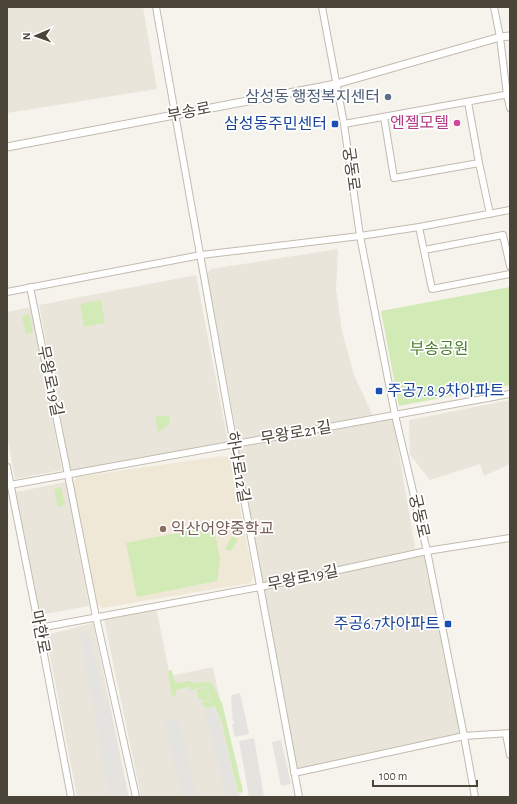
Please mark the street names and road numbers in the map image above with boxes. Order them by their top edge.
street label: 부송로 [166,100,212,124]
street label: 궁동로 [340,146,362,192]
street label: 무왕로19길 [35,344,65,418]
street label: 무왕로21길 [259,419,333,447]
street label: 하나로12길 [224,430,252,504]
street label: 궁동로 [406,493,432,540]
street label: 무왕로19길 [266,563,340,593]
street label: 마한로 [28,609,52,655]

